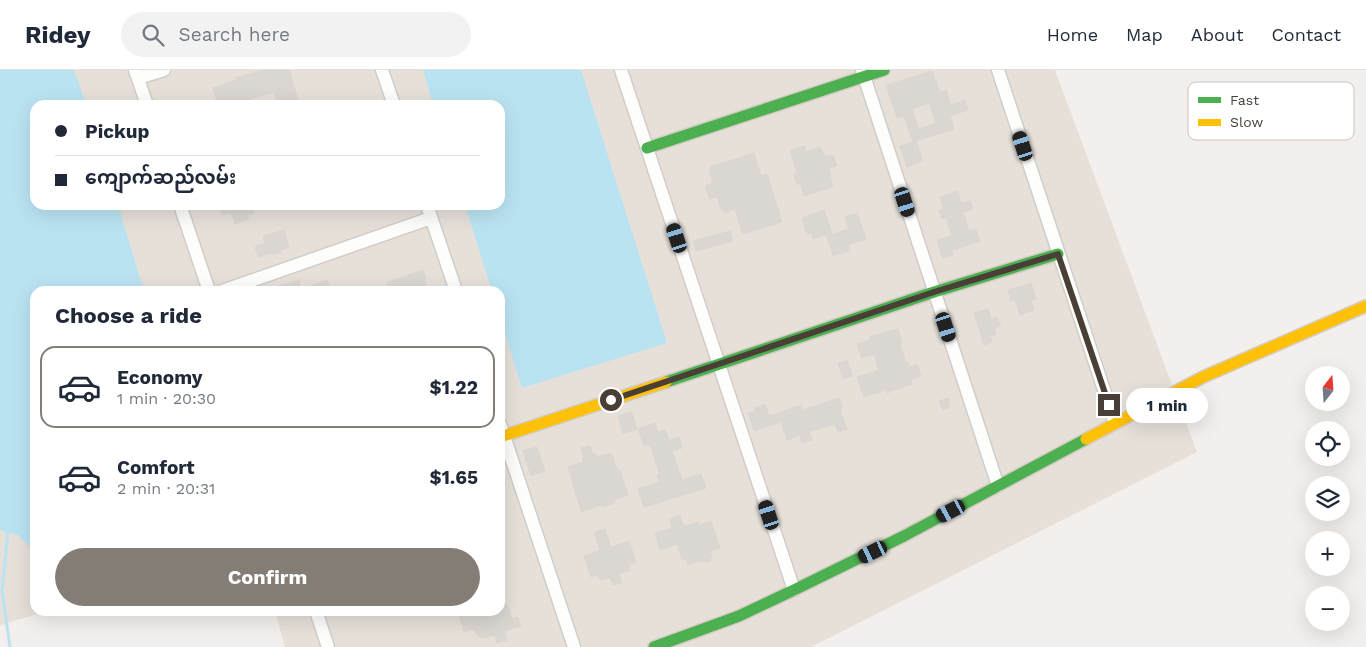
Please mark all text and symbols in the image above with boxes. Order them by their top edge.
search box [121,12,471,57]
text: Ridey [25,21,91,49]
icon: search [139,21,167,49]
text: Search here [179,23,290,46]
text: Home [1047,24,1098,45]
text: Map [1126,24,1163,45]
text: About [1191,24,1243,45]
text: Contact [1271,24,1341,45]
legend [1188,82,1354,140]
text: Fast [1230,92,1259,108]
text: Slow [1230,114,1263,130]
text: Pickup [85,120,149,143]
car [1011,129,1034,163]
text: ကျောက်ဆည်လမ်း [85,166,236,189]
car [893,185,916,219]
car [665,221,688,255]
text: Choose a ride [55,303,202,328]
car [934,310,957,344]
icon: car [57,365,102,410]
text: Economy [117,366,202,389]
north arrow [1305,366,1350,411]
map controls [1305,366,1350,631]
text: $1.22 [429,376,478,399]
callout: 1 min [1126,388,1209,422]
text: 1 min · 20:30 [117,389,216,408]
route start [600,389,622,411]
route end [1098,394,1120,416]
text: 1 min [1146,396,1188,415]
button: locate [1305,421,1350,466]
icon: car [57,455,102,500]
text: Comfort [117,456,195,479]
text: $1.65 [429,466,478,489]
button: layers [1305,476,1350,521]
text: 2 min · 20:31 [117,479,215,498]
car [934,497,967,525]
car [757,498,780,532]
button: + [1305,531,1350,576]
car [856,539,889,565]
button: Confirm [55,548,480,606]
button: − [1305,586,1350,631]

